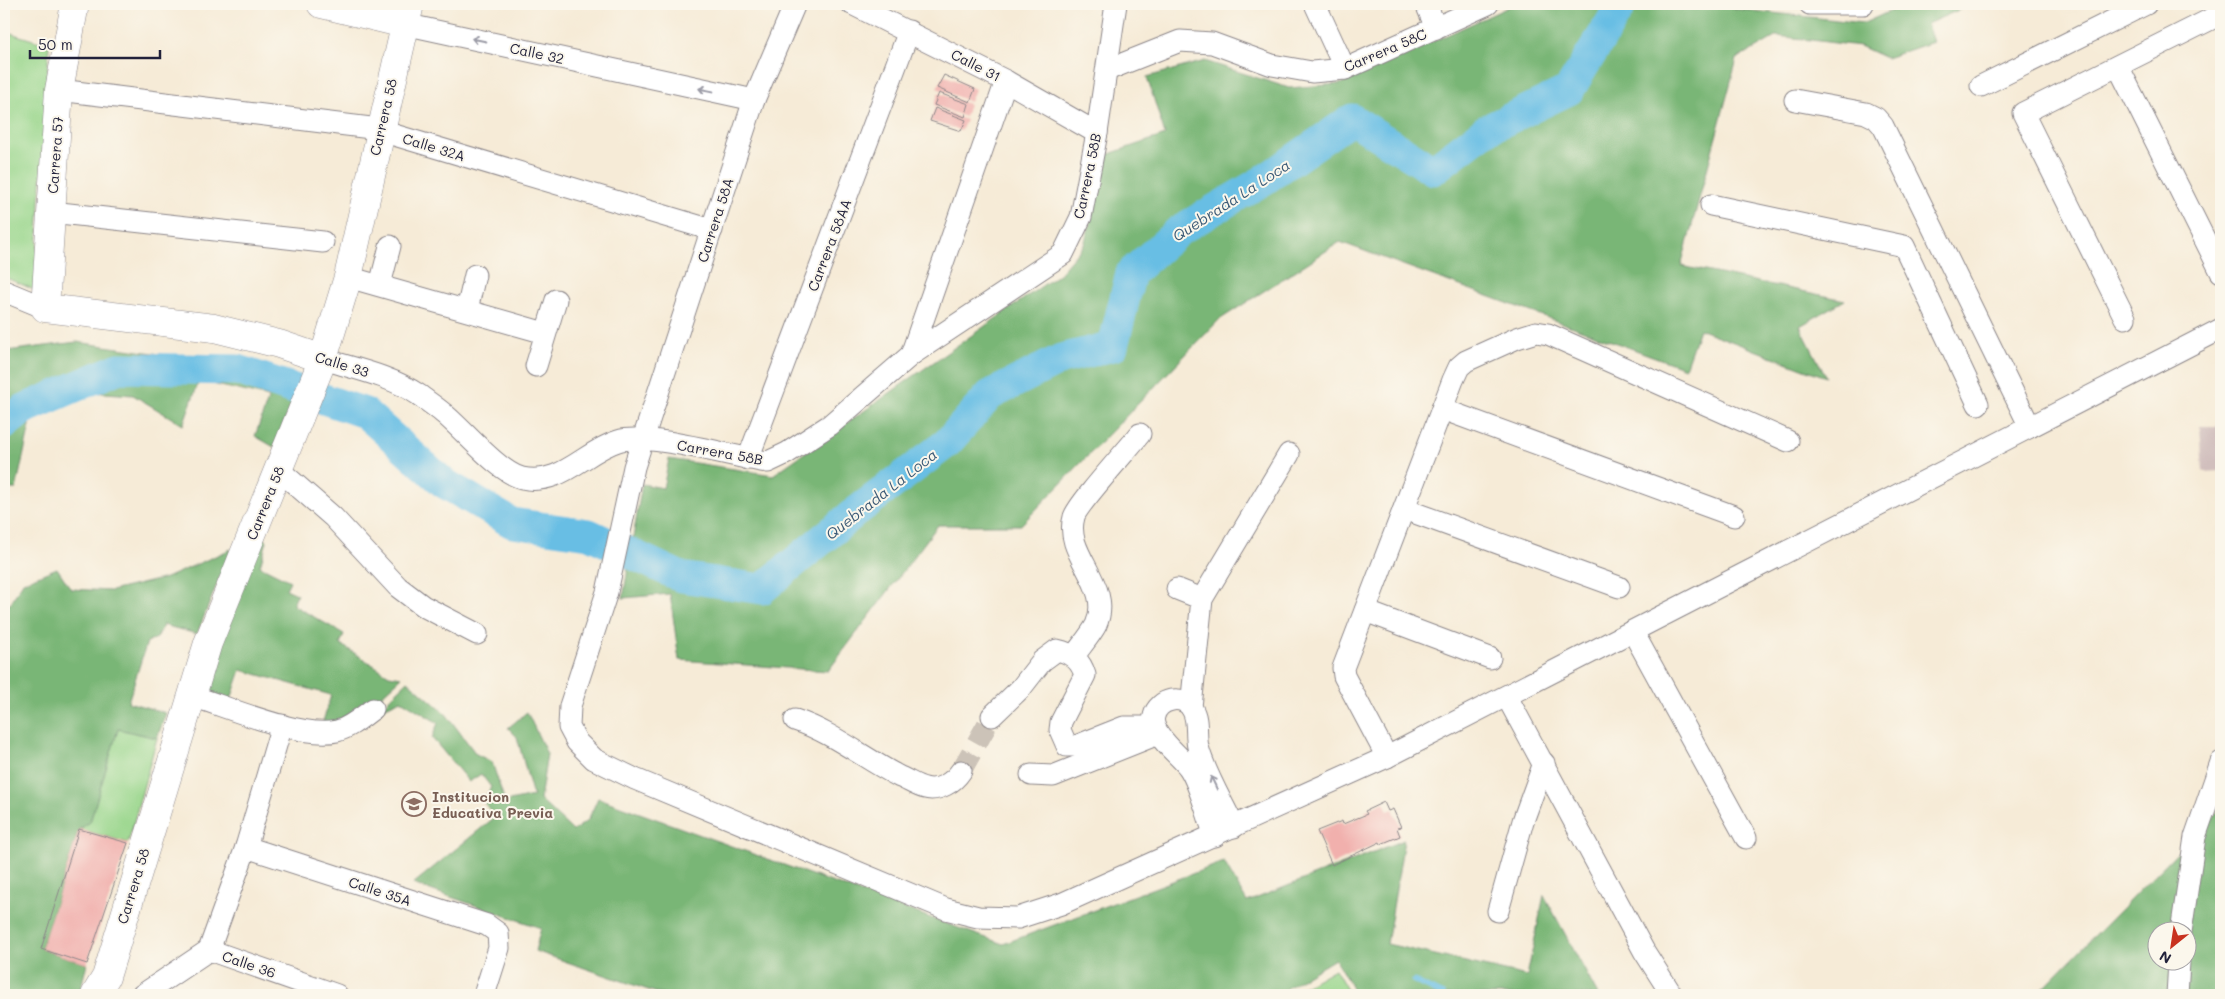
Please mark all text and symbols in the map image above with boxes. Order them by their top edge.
street label: Carrera 58C [1341,24,1429,76]
scale bar [30,28,160,60]
text: 50 m [38,34,73,54]
one-way arrow [472,35,488,45]
street label: Calle 32 [508,38,566,68]
street label: Calle 31 [948,44,1004,86]
street label: Carrera 58 [365,77,401,157]
one-way arrow [699,85,715,94]
street label: Carrera 57 [43,115,67,194]
street label: Calle 32A [400,128,468,166]
street label: Carrera 58B [1069,131,1105,221]
water label: Quebrada La Loca [1168,155,1294,245]
street label: Carrera 58A [692,175,738,265]
street label: Carrera 58AA [803,196,855,294]
street label: Calle 33 [313,347,371,381]
street label: Carrera 58B [676,435,764,469]
water label: Quebrada La Loca [821,444,941,544]
street label: Carrera 58 [242,463,288,543]
one-way arrow [1208,776,1218,791]
place label: Institucion Educativa Previa [432,787,554,822]
school or university icon: Institucion Educativa Previa [401,791,427,817]
street label: Carrera 58 [112,846,154,926]
street label: Calle 35A [346,872,414,910]
north arrow [2148,922,2198,972]
street label: Calle 36 [220,946,278,982]
text: N [2156,947,2175,969]

